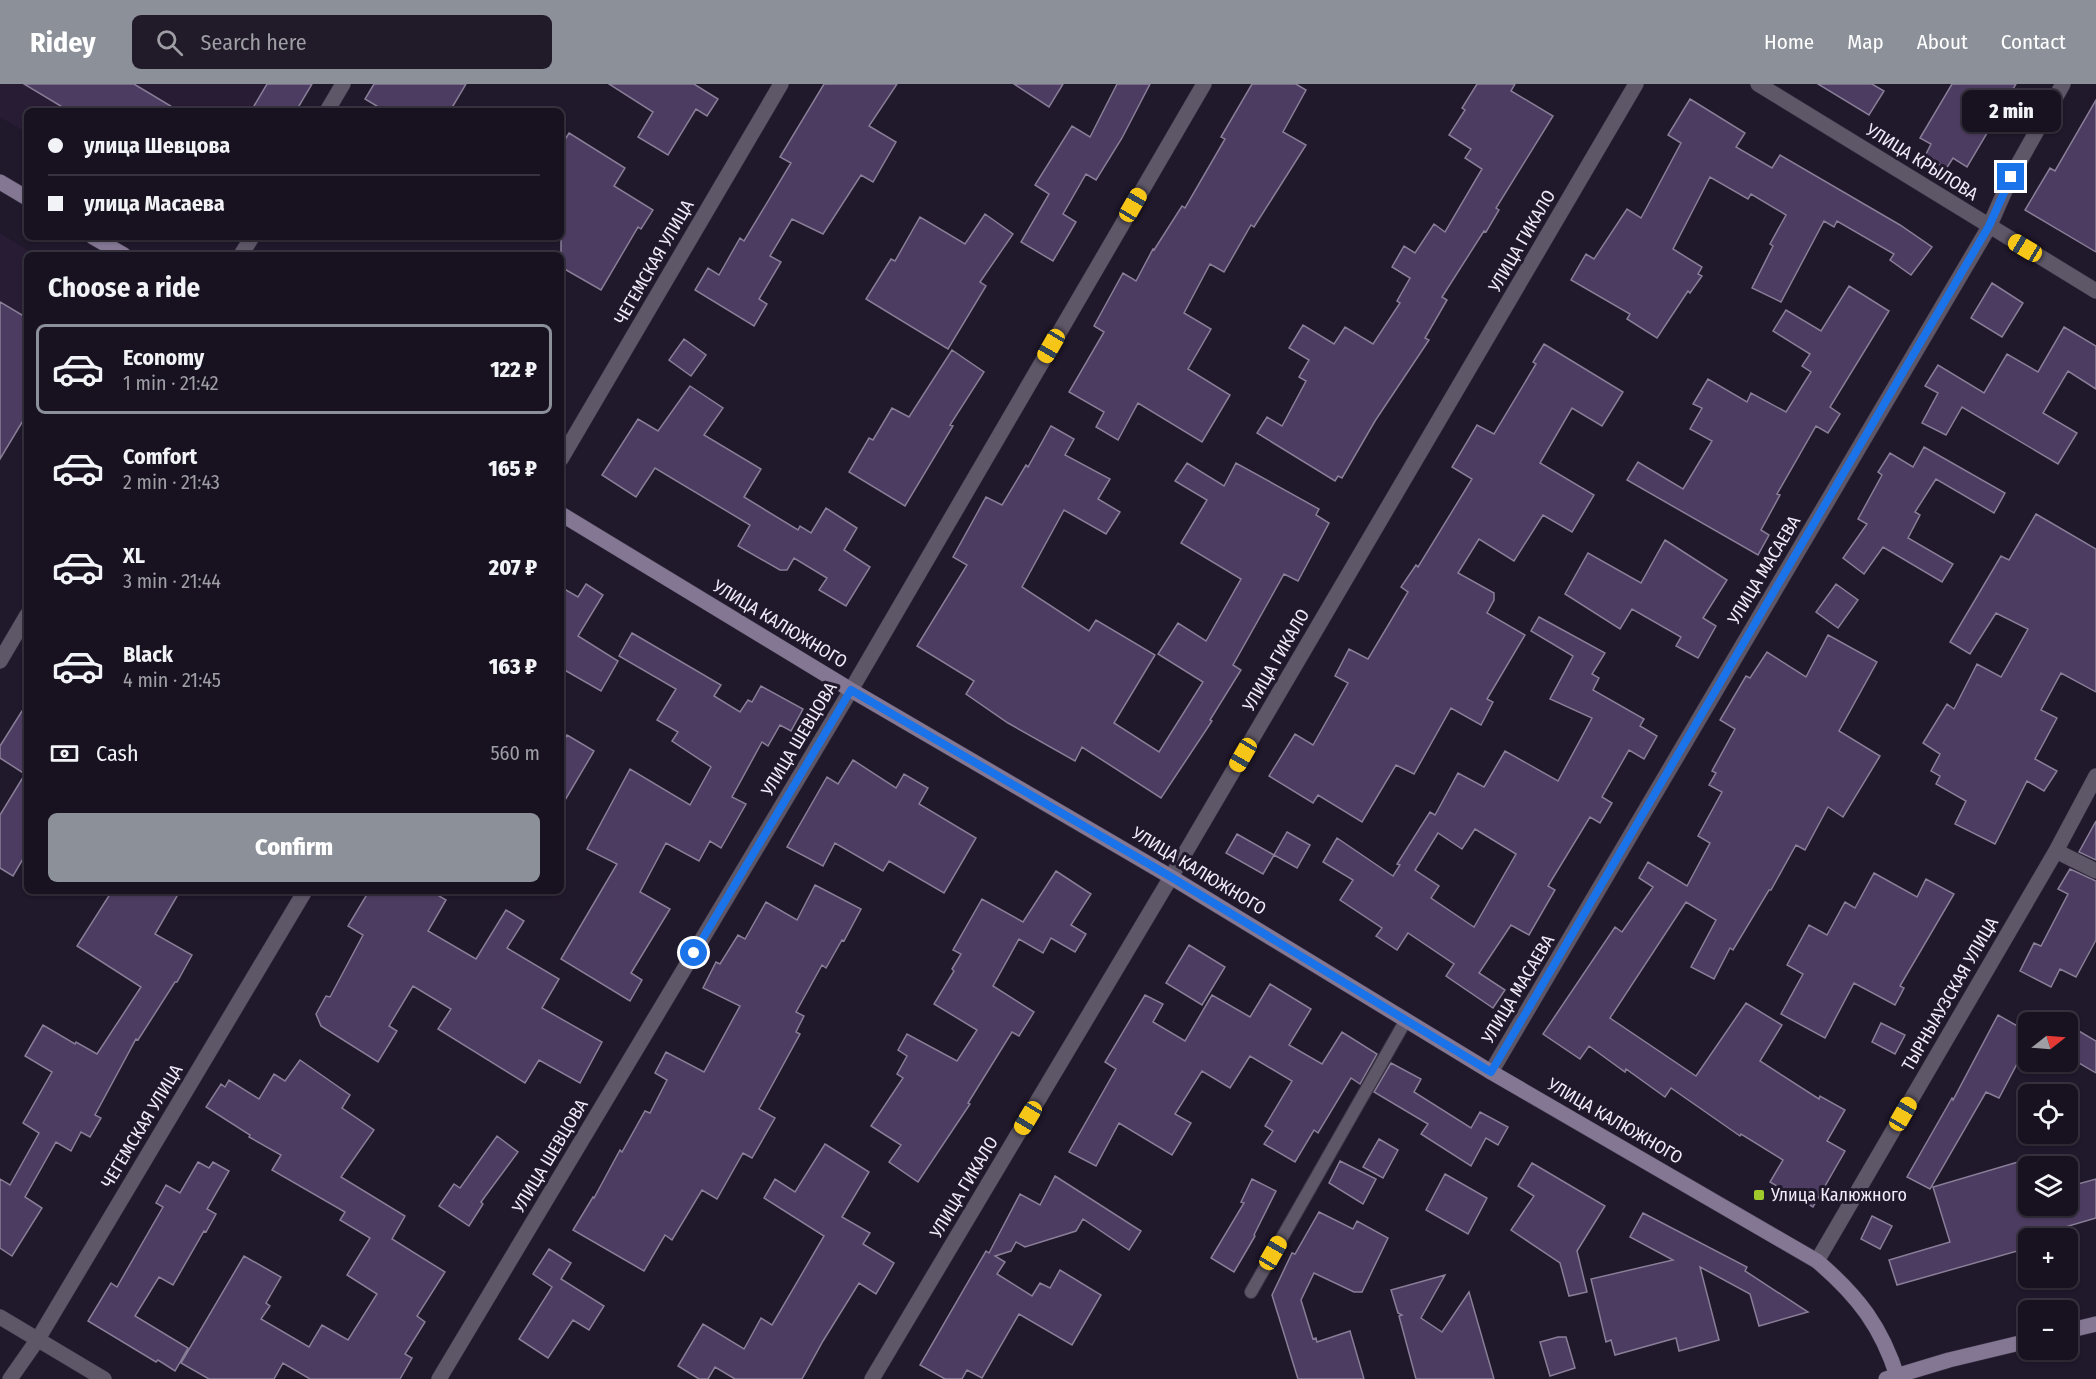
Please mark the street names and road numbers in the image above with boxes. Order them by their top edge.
street label: УЛИЦА КРЫЛОВА [1861,118,1983,205]
street label: УЛИЦА ГИКАЛО [1483,186,1560,297]
street label: ЧЕГЕМСКАЯ УЛИЦА [609,195,699,328]
street label: УЛИЦА МАСАЕВА [1722,511,1805,629]
street label: УЛИЦА КАЛЮЖНОГО [708,575,851,673]
street label: УЛИЦА ГИКАЛО [1237,605,1314,716]
street label: УЛИЦА ШЕВЦОВА [756,678,842,801]
street label: УЛИЦА КАЛЮЖНОГО [1127,822,1270,920]
street label: ТЫРНЫАУЗСКАЯ УЛИЦА [1897,913,2003,1075]
street label: УЛИЦА МАСАЕВА [1476,930,1559,1048]
street label: ЧЕГЕМСКАЯ УЛИЦА [96,1060,188,1192]
street label: УЛИЦА КАЛЮЖНОГО [1543,1073,1687,1169]
street label: УЛИЦА ШЕВЦОВА [507,1095,593,1218]
street label: УЛИЦА ГИКАЛО [925,1132,1003,1243]

